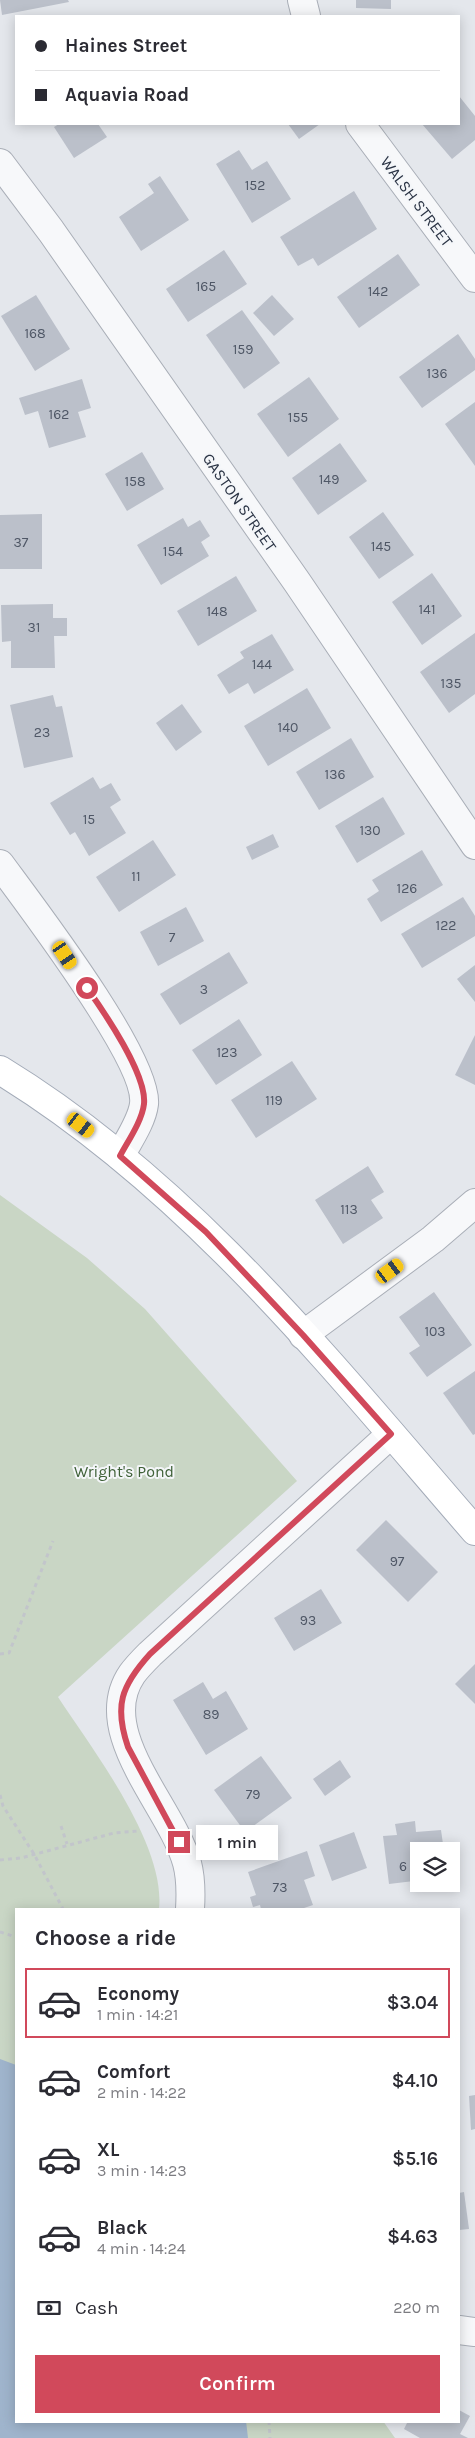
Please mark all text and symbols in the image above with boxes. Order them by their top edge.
text: Haines Street [65,35,187,57]
text: Aquavia Road [65,84,189,106]
street label: WALSH STREET [376,152,457,250]
house number: 152 [245,177,265,194]
house number: 165 [196,278,216,295]
house number: 142 [368,283,388,300]
house number: 168 [24,325,46,342]
house number: 159 [233,341,253,358]
house number: 136 [427,365,447,382]
house number: 162 [49,406,69,423]
house number: 155 [288,409,308,426]
street label: GASTON STREET [199,449,281,555]
house number: 149 [319,471,339,488]
house number: 158 [124,473,146,490]
house number: 37 [14,534,29,551]
house number: 145 [371,538,391,555]
house number: 154 [163,543,183,560]
house number: 141 [418,601,436,618]
house number: 148 [206,603,228,620]
house number: 31 [28,619,40,636]
house number: 144 [252,656,272,673]
house number: 135 [441,675,461,692]
house number: 140 [278,719,298,736]
house number: 23 [34,724,50,741]
house number: 136 [325,766,345,783]
house number: 15 [83,811,95,828]
house number: 130 [359,822,381,839]
house number: 11 [131,868,141,885]
house number: 126 [397,880,417,897]
house number: 122 [436,917,456,934]
house number: 7 [169,929,176,946]
car [50,938,79,972]
route start [76,977,98,999]
house number: 3 [200,981,208,998]
house number: 123 [216,1044,238,1061]
house number: 119 [265,1092,283,1109]
car [64,1110,97,1140]
house number: 113 [340,1201,358,1218]
car [373,1256,406,1286]
house number: 103 [424,1323,446,1340]
park label: Wright's Pond [74,1462,174,1481]
house number: 97 [390,1553,405,1570]
house number: 93 [300,1612,316,1629]
house number: 89 [203,1706,219,1723]
house number: 79 [246,1786,260,1803]
callout: 1 min [196,1824,279,1860]
route end [168,1831,190,1853]
text: 1 min [217,1833,257,1852]
map controls [410,1842,460,1892]
button: layers [410,1842,460,1892]
house number: 6 [399,1858,407,1875]
house number: 73 [273,1879,287,1896]
text: Choose a ride [35,1925,176,1951]
icon: car [37,1981,82,2026]
text: Economy [97,1983,179,2005]
text: $3.04 [387,1992,438,2014]
text: 1 min · 14:21 [97,2005,178,2024]
icon: car [37,2059,82,2104]
text: Comfort [97,2061,171,2083]
text: $4.10 [392,2070,438,2092]
text: 2 min · 14:22 [97,2083,186,2102]
icon: car [37,2137,82,2182]
text: XL [97,2139,119,2161]
text: $5.16 [392,2148,438,2170]
text: 3 min · 14:23 [97,2161,187,2180]
icon: car [37,2215,82,2260]
text: Black [97,2217,148,2239]
text: $4.63 [387,2226,438,2248]
text: 4 min · 14:24 [97,2239,186,2258]
icon: cash [35,2294,63,2322]
text: Cash [75,2297,119,2319]
text: 220 m [393,2298,440,2317]
button: Confirm [35,2355,440,2413]

